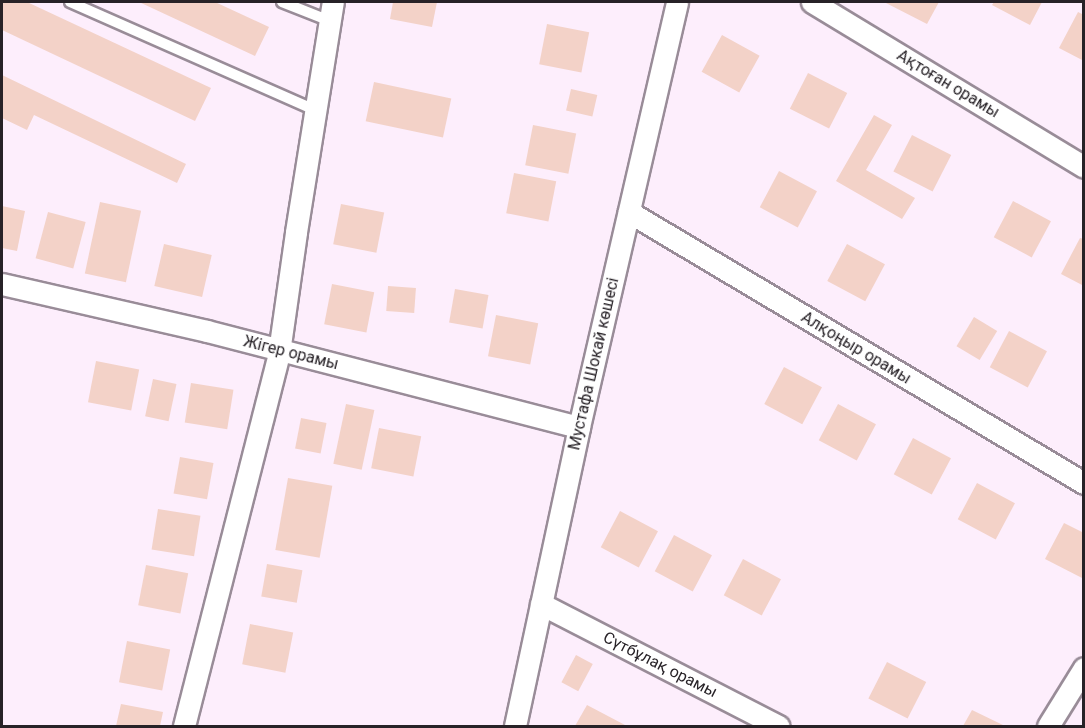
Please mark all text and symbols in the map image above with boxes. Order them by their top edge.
street label: Ақтоған орамы [893,46,1003,122]
street label: Мустафа Шокай көшесі [565,276,623,452]
street label: Алқоңыр орамы [798,308,914,388]
street label: Жігер орамы [241,332,341,374]
street label: Cүтбұлақ орамы [600,628,720,702]

